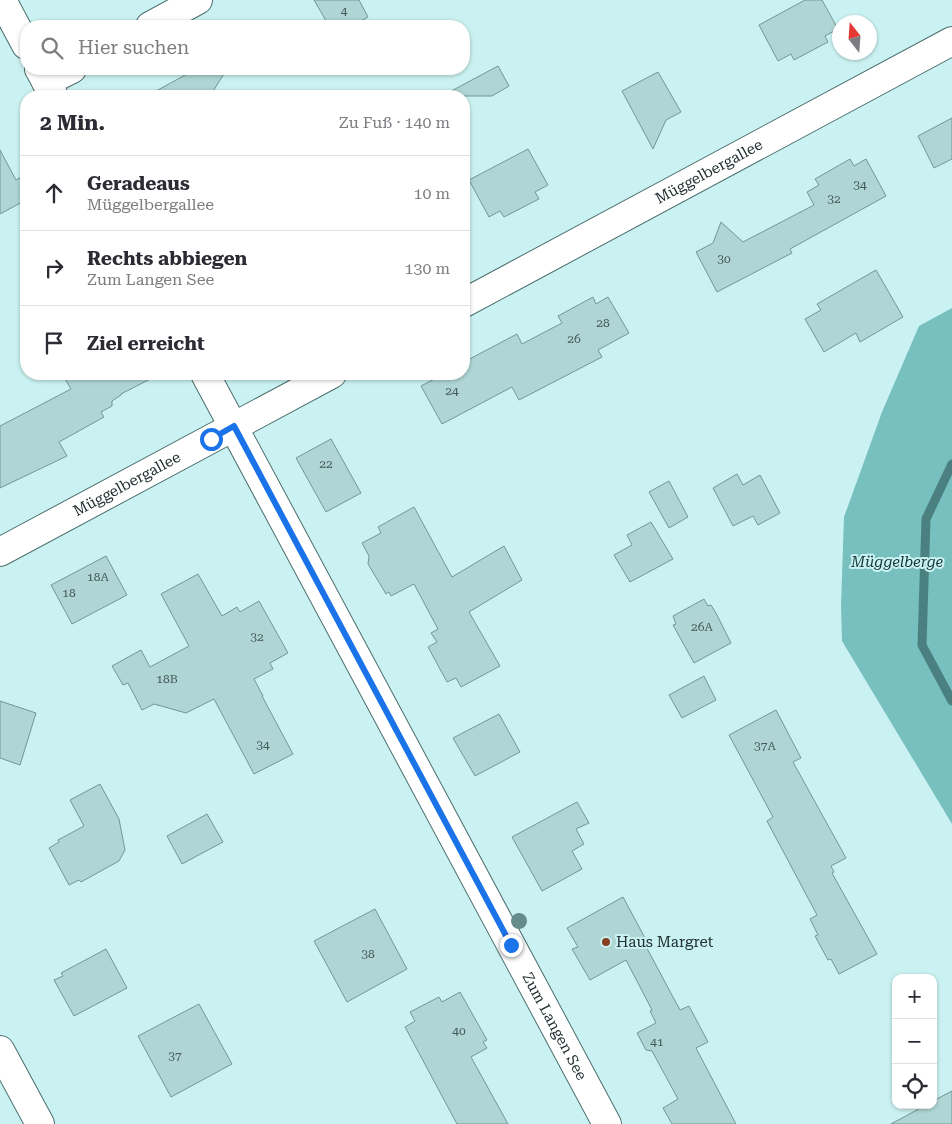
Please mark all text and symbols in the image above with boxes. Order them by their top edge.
house number: 4 [341,4,348,18]
north arrow [832,15,877,60]
search box [20,20,470,75]
icon: search [38,34,66,62]
text: Hier suchen [78,36,189,59]
text: 2 Min. [40,111,105,135]
text: Zu Fuß · 140 m [339,113,450,132]
street label: Müggelbergallee [652,135,766,208]
text: Geradeaus [87,172,190,195]
house number: 34 [853,178,867,192]
icon: ahead [40,179,68,207]
text: 10 m [413,184,450,203]
house number: 32 [827,192,841,206]
text: Müggelbergallee [87,195,214,214]
text: Rechts abbiegen [87,247,247,270]
house number: 30 [717,252,731,266]
icon: right [40,254,68,282]
text: 130 m [404,259,450,278]
text: Zum Langen See [87,270,214,289]
house number: 28 [596,316,610,330]
icon: arrive [40,329,68,357]
text: Ziel erreicht [87,332,205,355]
house number: 26 [567,332,581,346]
house number: 24 [445,384,459,398]
route start [200,428,223,451]
street label: Müggelbergallee [70,448,184,520]
house number: 22 [319,457,333,471]
park label: Müggelberge [850,553,943,571]
house number: 18A [87,570,110,584]
house number: 18 [62,586,76,600]
house number: 26A [691,620,714,634]
house number: 32 [250,630,264,644]
house number: 18B [156,672,178,686]
house number: 34 [256,738,270,752]
house number: 37A [754,739,777,753]
place label: Haus Margret [616,933,714,951]
route end [500,934,523,957]
marker: Haus Margret [600,936,612,948]
house number: 38 [361,947,375,961]
street label: Zum Langen See [518,969,591,1083]
map controls [892,974,937,1109]
button: + [892,974,937,1019]
button: − [892,1019,937,1064]
house number: 40 [452,1024,466,1038]
house number: 41 [650,1035,664,1049]
house number: 37 [168,1049,182,1063]
button: locate [892,1064,937,1109]

